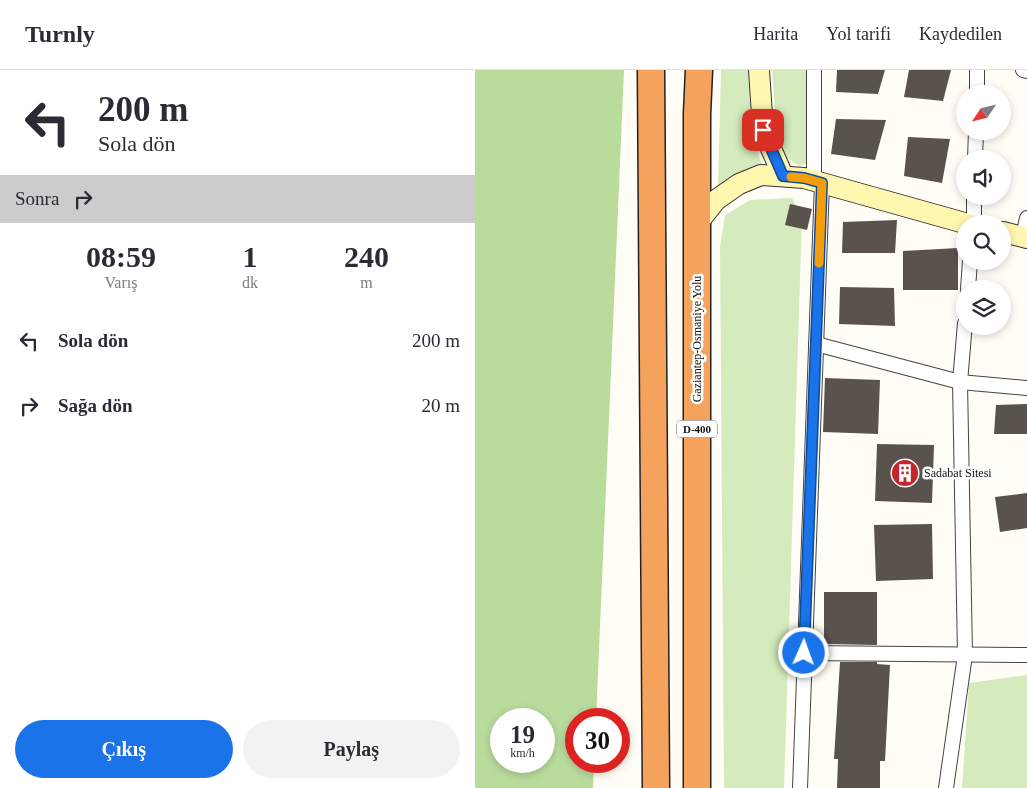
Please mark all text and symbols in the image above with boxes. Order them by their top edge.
text: Turnly [25,21,95,47]
text: Harita [753,24,798,44]
text: Yol tarifi [826,24,891,44]
text: Kaydedilen [919,24,1002,44]
north arrow [956,85,1011,140]
map controls [956,85,1011,335]
icon: left [15,90,80,155]
text: 200 m [98,90,188,129]
pin [742,109,784,151]
icon: arrive [749,116,777,144]
text: Sola dön [98,131,176,156]
button: sound [956,150,1011,205]
icon: right [69,185,97,213]
text: Sonra [15,188,59,209]
button: search [956,215,1011,270]
text: 08:59 [86,240,156,273]
text: 1 [243,240,258,273]
text: 240 [344,240,389,273]
text: Varış [105,274,137,291]
text: dk [242,274,258,291]
text: m [360,274,373,291]
street label: Gaziantep-Osmaniye Yolu [690,276,704,402]
button: layers [956,280,1011,335]
icon: left [15,327,43,355]
text: Sola dön [58,330,128,351]
text: 200 m [412,330,460,351]
icon: right [15,392,43,420]
text: Sağa dön [58,395,132,416]
text: 20 m [421,395,460,416]
road number: D-400 [677,420,717,438]
building icon: Sadabat Sitesi [890,458,920,488]
place label: Sadabat Sitesi [924,466,992,480]
position arrow [777,626,829,678]
speed limit sign: 30 [565,708,630,773]
button: Çıkış [15,720,233,778]
button: Paylaş [243,720,460,778]
text: 19 [510,721,535,748]
text: km/h [510,746,535,760]

